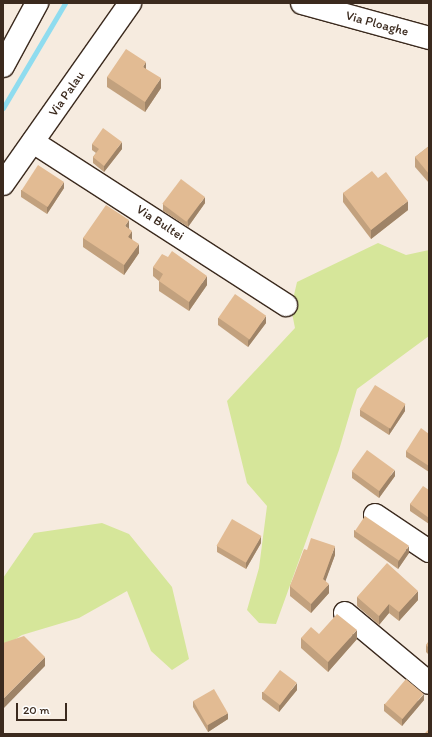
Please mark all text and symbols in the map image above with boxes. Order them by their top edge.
street label: Via Ploaghe [344,8,410,40]
street label: Via Palau [46,68,88,120]
street label: Via Bultei [133,202,187,244]
scale bar [18,695,69,721]
text: 20 m [23,703,50,717]

